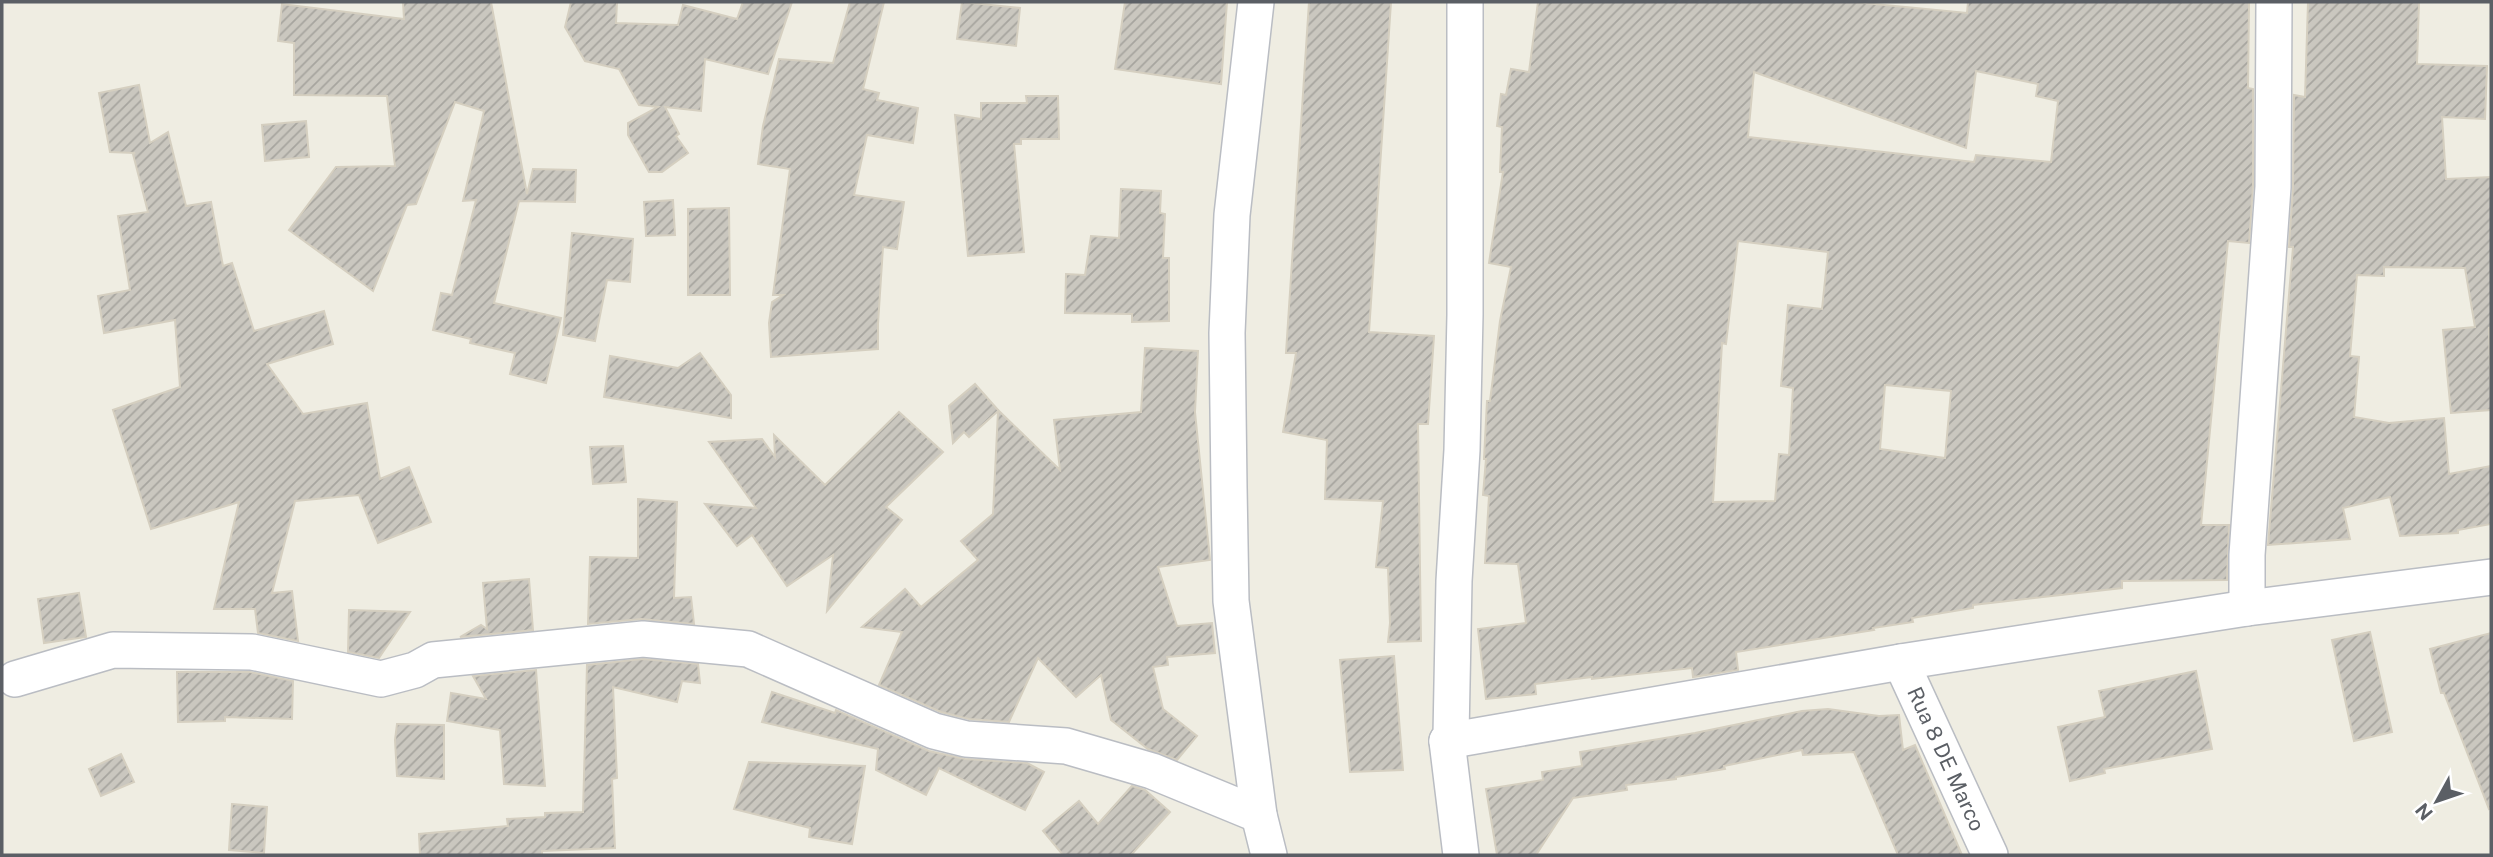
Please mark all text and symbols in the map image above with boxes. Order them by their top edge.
street label: Rua 8 DE Marco [1902,683,1990,835]
north arrow [2402,766,2472,836]
text: N [2411,799,2437,825]

